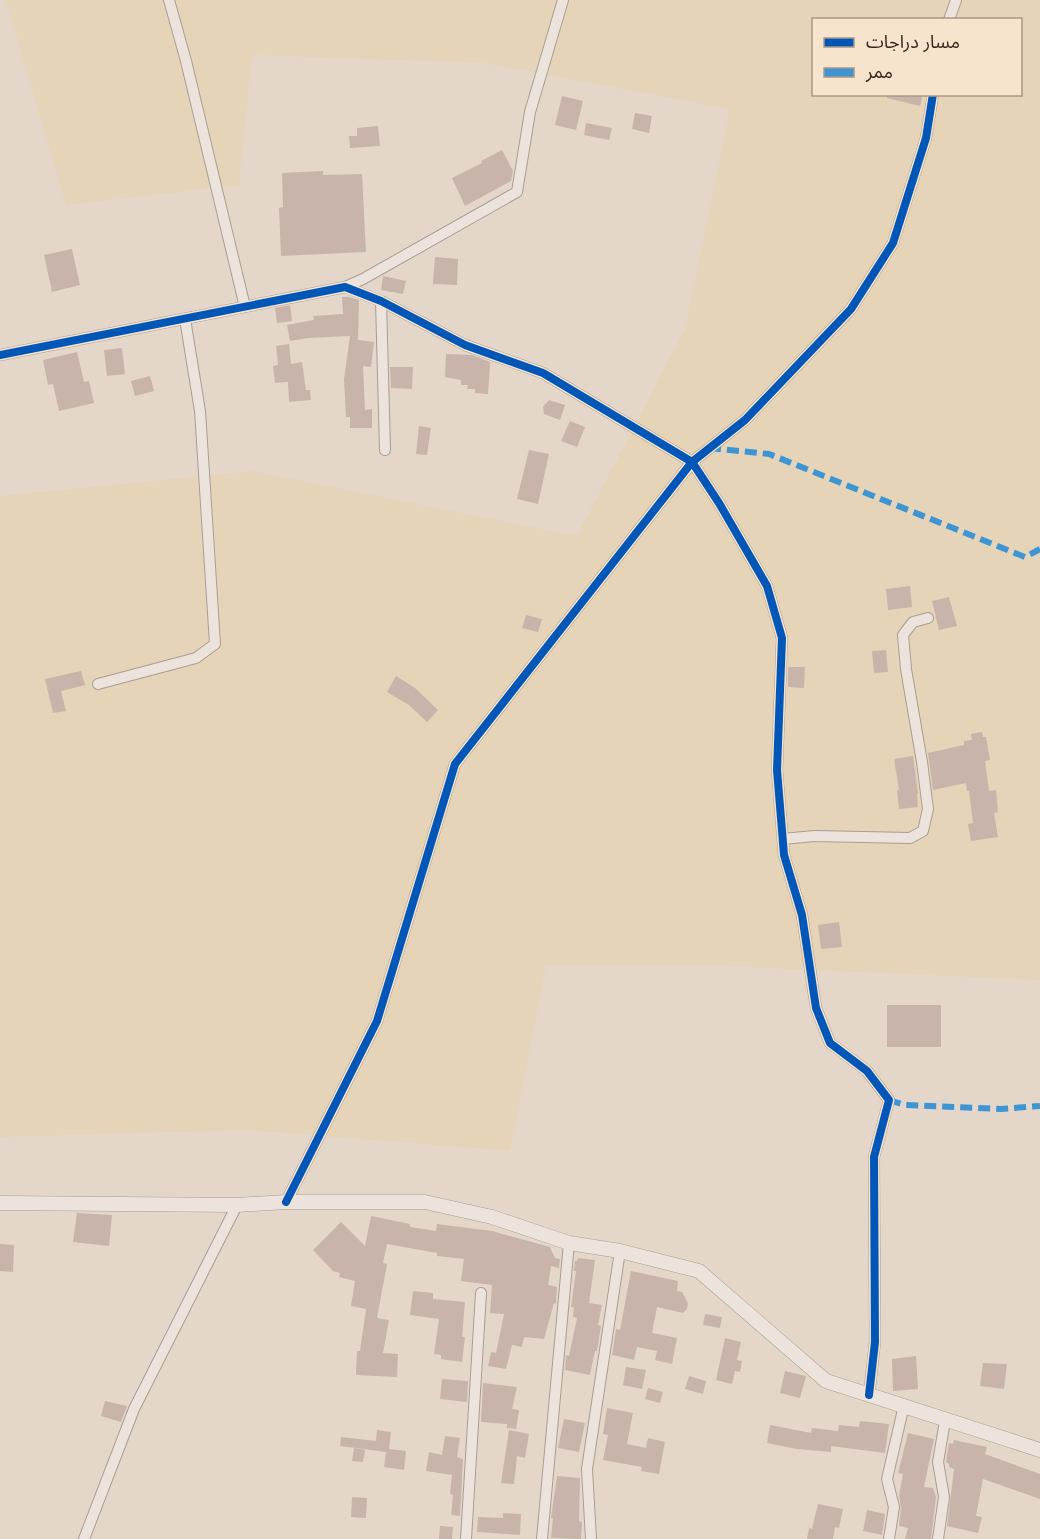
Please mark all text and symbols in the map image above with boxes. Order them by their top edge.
legend [812,18,1022,96]
text: مسار دراجات [866,23,960,61]
text: ممر [865,53,893,91]

